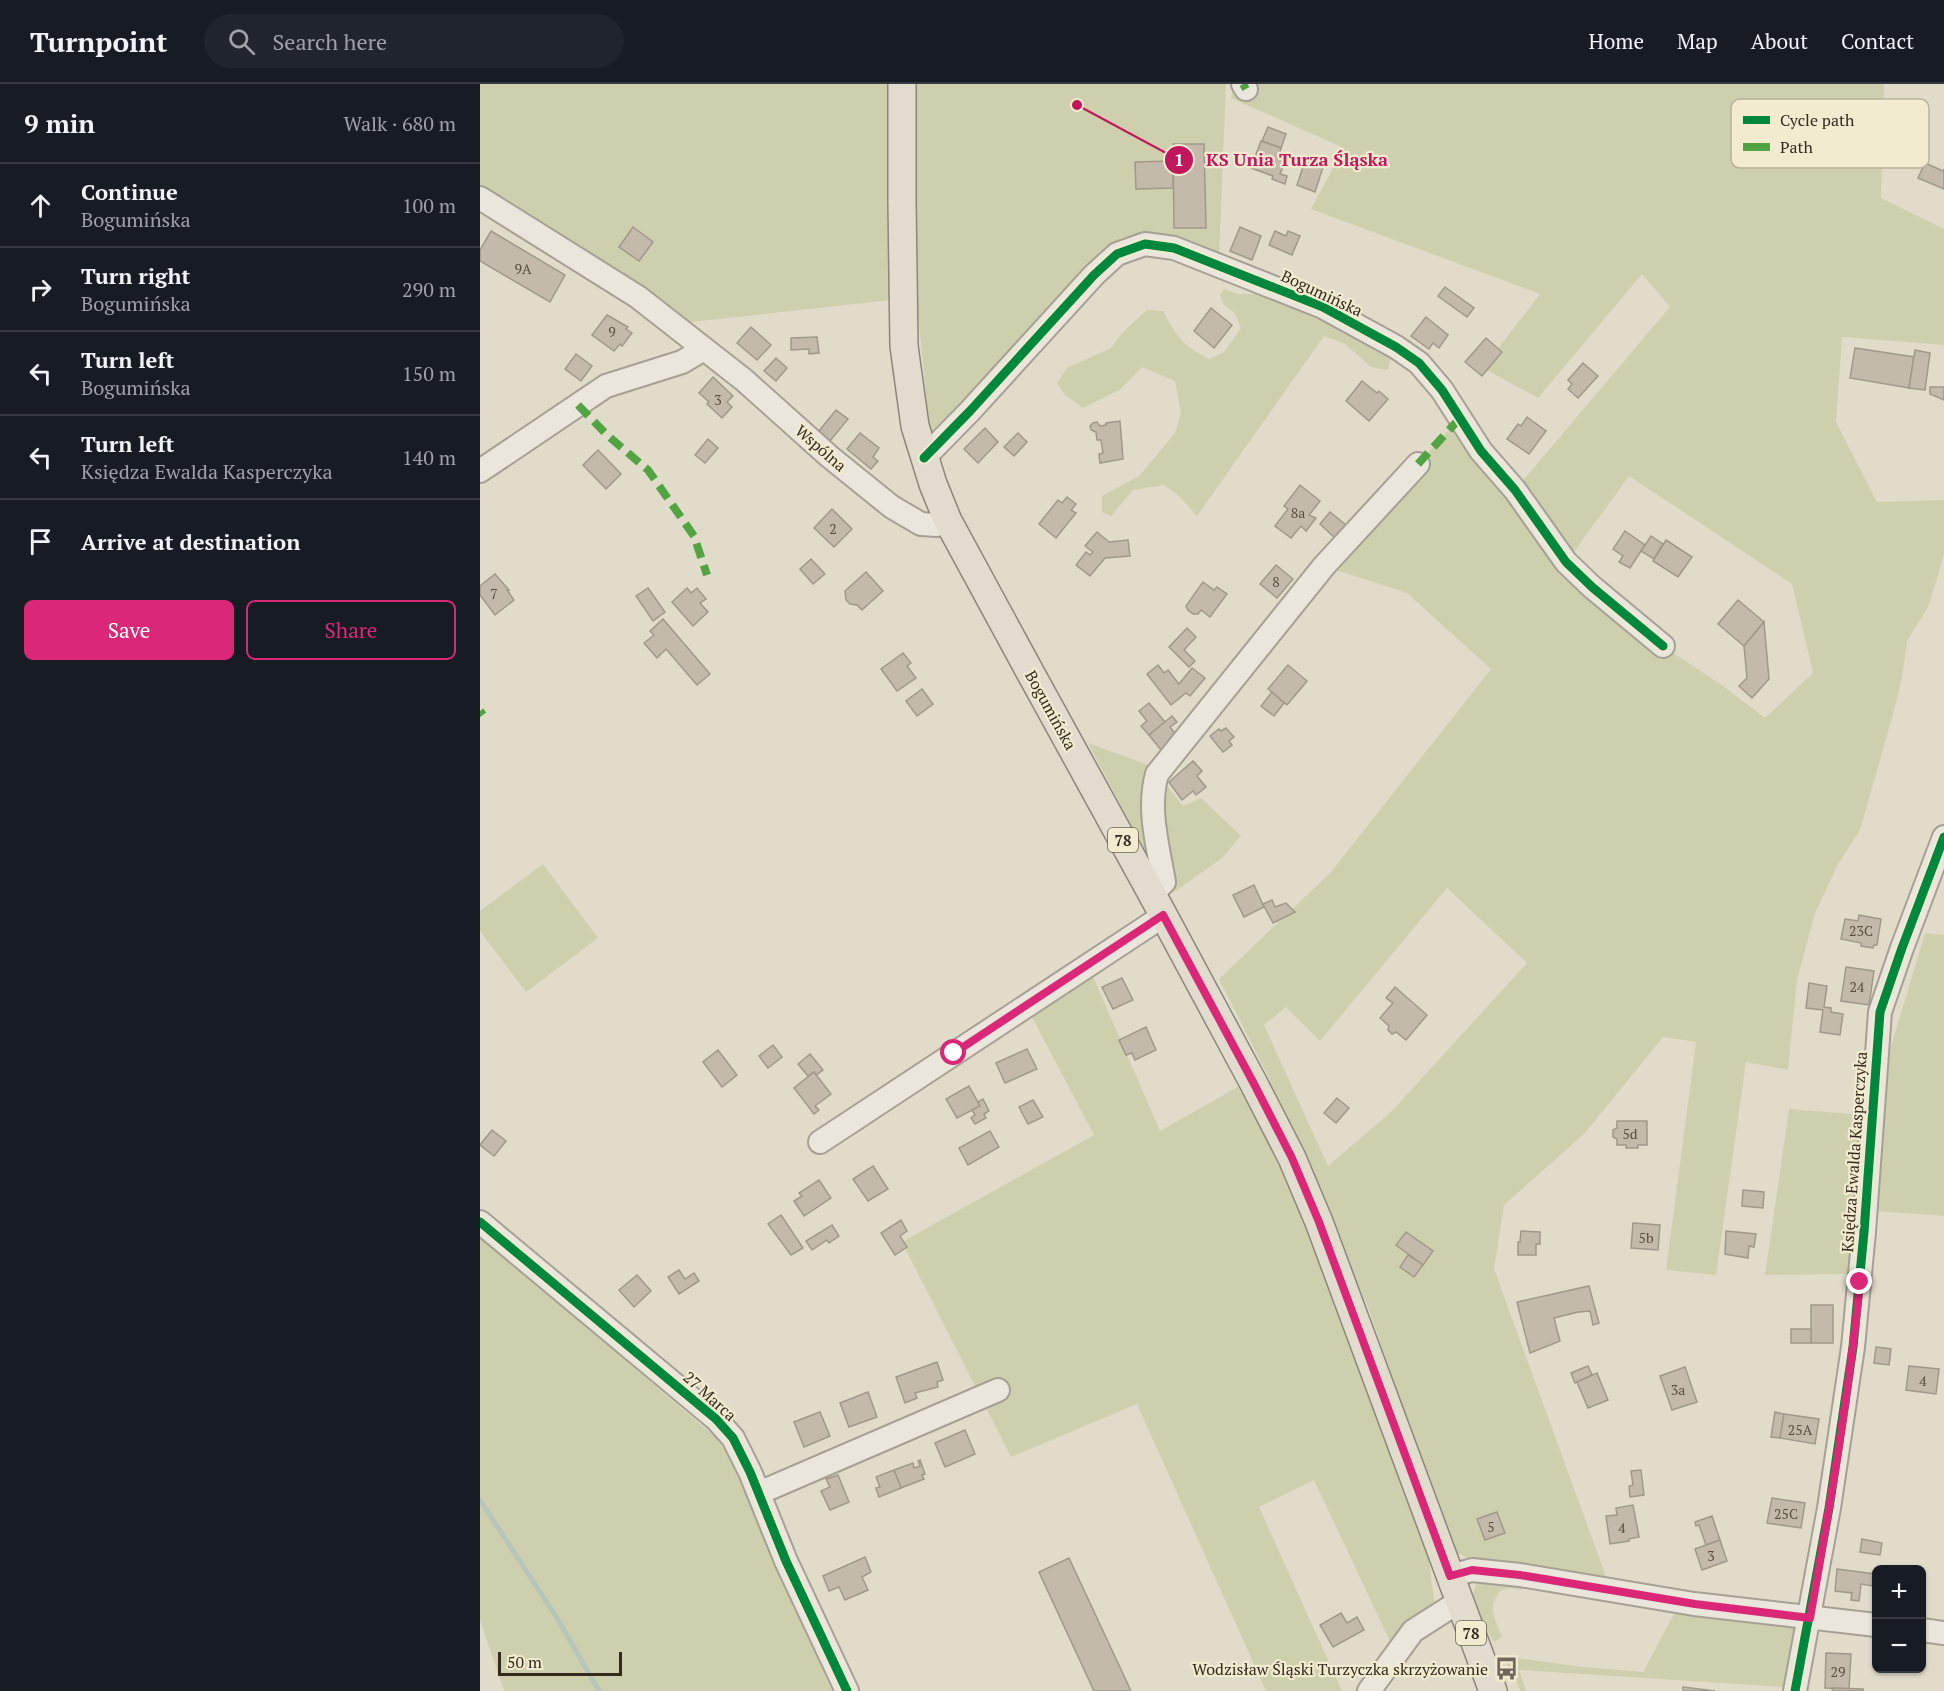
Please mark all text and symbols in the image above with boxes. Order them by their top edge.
search box [204,14,624,68]
text: Turnpoint [30,23,168,60]
icon: search [225,25,258,58]
text: Search here [273,27,387,56]
text: Home [1588,27,1644,55]
text: Map [1677,27,1718,55]
text: About [1751,27,1808,55]
text: Contact [1841,27,1914,55]
legend [1731,99,1929,168]
text: 9 min [24,106,95,140]
text: Cycle path [1780,109,1855,131]
text: Walk · 680 m [344,110,456,137]
text: Path [1780,136,1814,158]
callout: KS Unia Turza Śląska [1164,142,1400,178]
text: 1 [1174,147,1184,171]
text: KS Unia Turza Śląska [1206,147,1388,171]
text: Continue [81,177,178,206]
icon: ahead [24,189,57,222]
text: 100 m [402,192,456,219]
text: Bogumińska [81,206,191,233]
house number: 9A [514,259,532,278]
text: Turn right [81,261,190,290]
street label: Bogumińska [1278,265,1366,321]
icon: right [24,273,57,306]
text: 290 m [402,276,456,303]
text: Bogumińska [81,290,191,317]
house number: 9 [608,322,616,341]
text: Turn left [81,345,174,374]
icon: left [24,357,57,390]
text: 150 m [402,360,456,387]
text: Bogumińska [81,374,191,401]
house number: 3 [714,390,722,409]
street label: Wspólna [791,420,851,476]
text: Turn left [81,429,174,458]
icon: left [24,441,57,474]
text: 140 m [402,444,456,471]
text: Księdza Ewalda Kasperczyka [81,458,333,485]
house number: 8a [1291,503,1305,522]
house number: 2 [829,519,837,538]
icon: arrive [24,525,57,558]
text: Arrive at destination [81,527,300,556]
house number: 8 [1272,572,1280,591]
house number: 7 [490,584,498,603]
button: Save [24,600,234,660]
button: Share [246,600,456,660]
street label: Bogumińska [1020,666,1082,754]
road number: 78 [1108,828,1138,852]
house number: 23C [1849,921,1873,940]
house number: 24 [1850,977,1865,996]
route start [940,1039,966,1065]
street label: Księdza Ewalda Kasperczyka [1836,1051,1872,1253]
house number: 5d [1622,1124,1638,1143]
house number: 5b [1638,1228,1654,1247]
route end [1846,1268,1872,1294]
street label: 27 Marca [679,1366,741,1426]
house number: 4 [1919,1371,1927,1390]
house number: 3a [1671,1380,1685,1399]
house number: 25A [1788,1420,1813,1439]
house number: 25C [1774,1504,1798,1523]
house number: 5 [1487,1517,1495,1536]
house number: 4 [1618,1518,1626,1537]
house number: 3 [1707,1546,1715,1565]
map controls [1872,1565,1926,1673]
button: + [1872,1565,1926,1619]
button: − [1872,1619,1926,1673]
road number: 78 [1456,1621,1486,1645]
scale bar [498,1649,622,1676]
text: 50 m [507,1651,542,1673]
bus stop icon: Wodzisław Śląski Turzyczka skrzyżowanie [1493,1656,1519,1682]
place label: Wodzisław Śląski Turzyczka skrzyżowanie [1192,1658,1488,1680]
house number: 29 [1831,1662,1845,1681]

